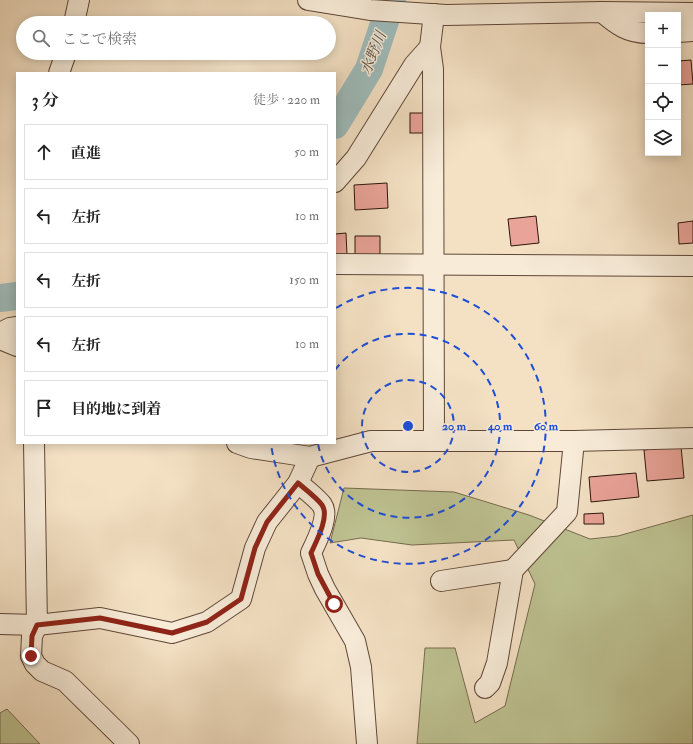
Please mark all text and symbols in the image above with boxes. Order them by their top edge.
map controls [645,12,681,156]
button: + [645,12,681,48]
search box [16,16,336,60]
icon: search [30,27,52,49]
water label: 水野川 [356,27,391,78]
text: ここで検索 [62,30,137,49]
button: − [645,48,681,84]
button: locate [645,84,681,120]
text: 3 分 [32,90,59,111]
text: 徒歩 · 220 m [253,92,320,108]
button: layers [645,120,681,156]
icon: ahead [33,141,55,163]
text: 直進 [71,144,101,163]
text: 50 m [294,144,319,160]
icon: left [33,205,55,227]
text: 左折 [71,208,101,227]
text: 10 m [295,208,319,224]
icon: left [33,269,55,291]
text: 左折 [71,272,101,291]
text: 150 m [289,272,319,288]
icon: left [33,333,55,355]
text: 左折 [71,336,101,355]
text: 10 m [295,336,319,352]
icon: arrive [33,397,55,419]
text: 目的地に到着 [71,400,161,419]
centre of rings [401,419,415,433]
text: 20 m [442,419,467,434]
text: 40 m [487,419,513,434]
text: 60 m [534,419,559,434]
route start [325,595,343,613]
route end [22,647,40,665]

